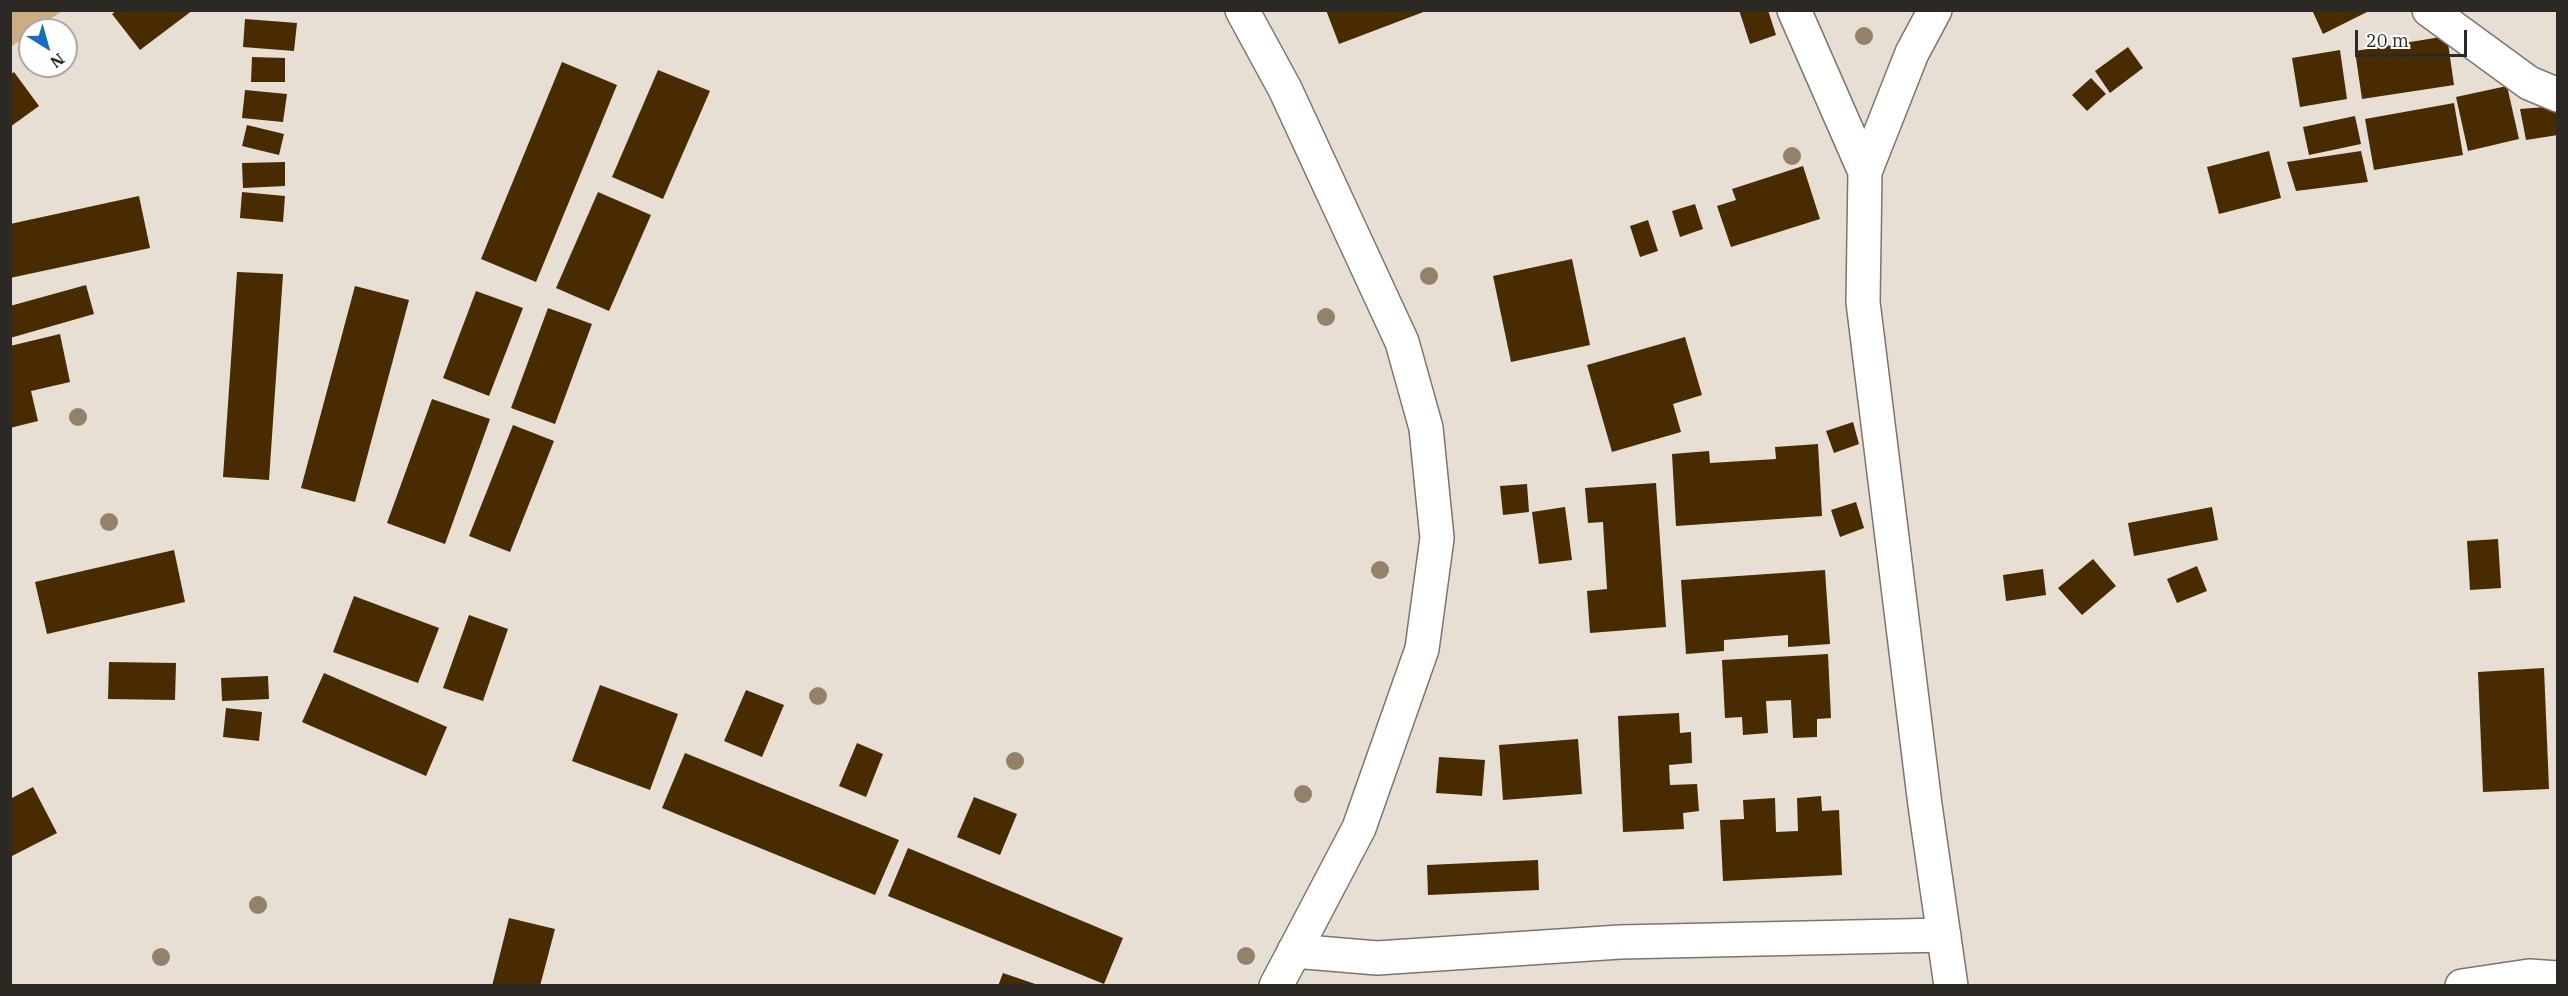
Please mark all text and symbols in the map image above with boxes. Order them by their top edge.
north arrow [18,18,78,78]
scale bar [2358,18,2470,56]
text: 20 m [2366,29,2409,52]
text: N [47,49,69,73]

